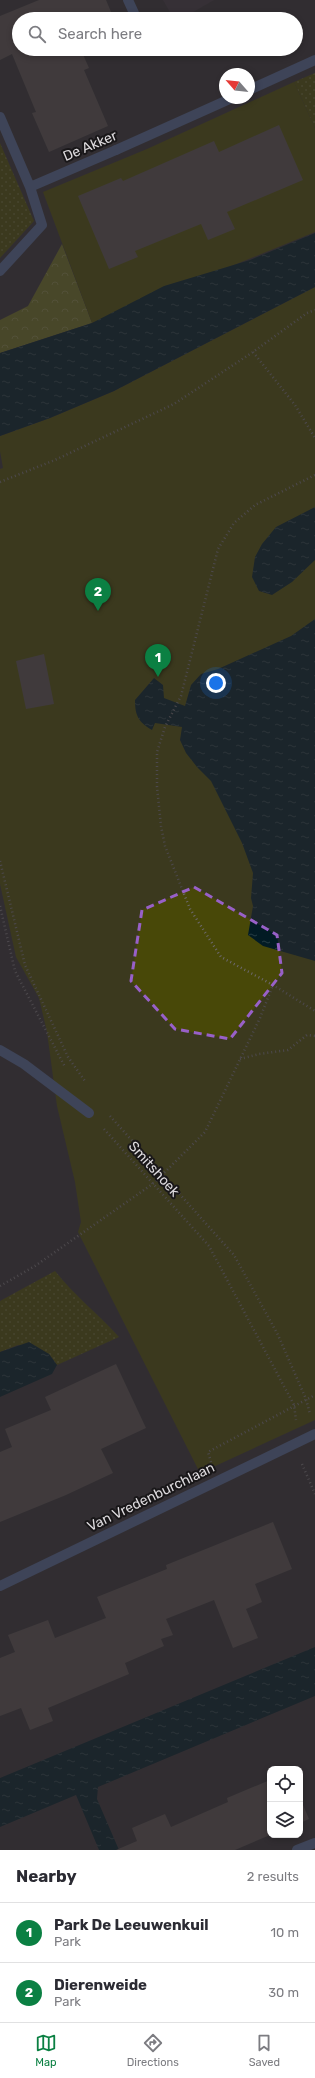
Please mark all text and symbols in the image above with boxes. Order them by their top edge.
search box [12,12,303,56]
icon: search [26,23,48,45]
text: Search here [58,25,142,43]
north arrow [219,68,255,104]
street label: De Akker [60,127,120,165]
pin: 2 [85,578,111,611]
pin: 1 [145,644,171,677]
your location [206,673,226,693]
street label: Smitshoek [125,1138,184,1201]
street label: Van Vredenburchlaan [85,1459,217,1535]
map controls [267,1766,303,1838]
button: locate [267,1766,303,1802]
button: layers [267,1802,303,1838]
text: Nearby [16,1866,77,1886]
text: 2 results [247,1869,299,1884]
text: Park De Leeuwenkuil [54,1916,209,1934]
text: 1 [26,1925,32,1940]
text: 10 m [270,1925,299,1940]
text: Park [54,1934,81,1949]
text: Dierenweide [54,1976,147,1994]
text: 2 [25,1985,33,2000]
text: 30 m [268,1985,299,2000]
text: Park [54,1994,81,2009]
tab: Map [35,2032,57,2069]
tab: Directions [127,2032,179,2069]
tab: Saved [249,2032,280,2069]

